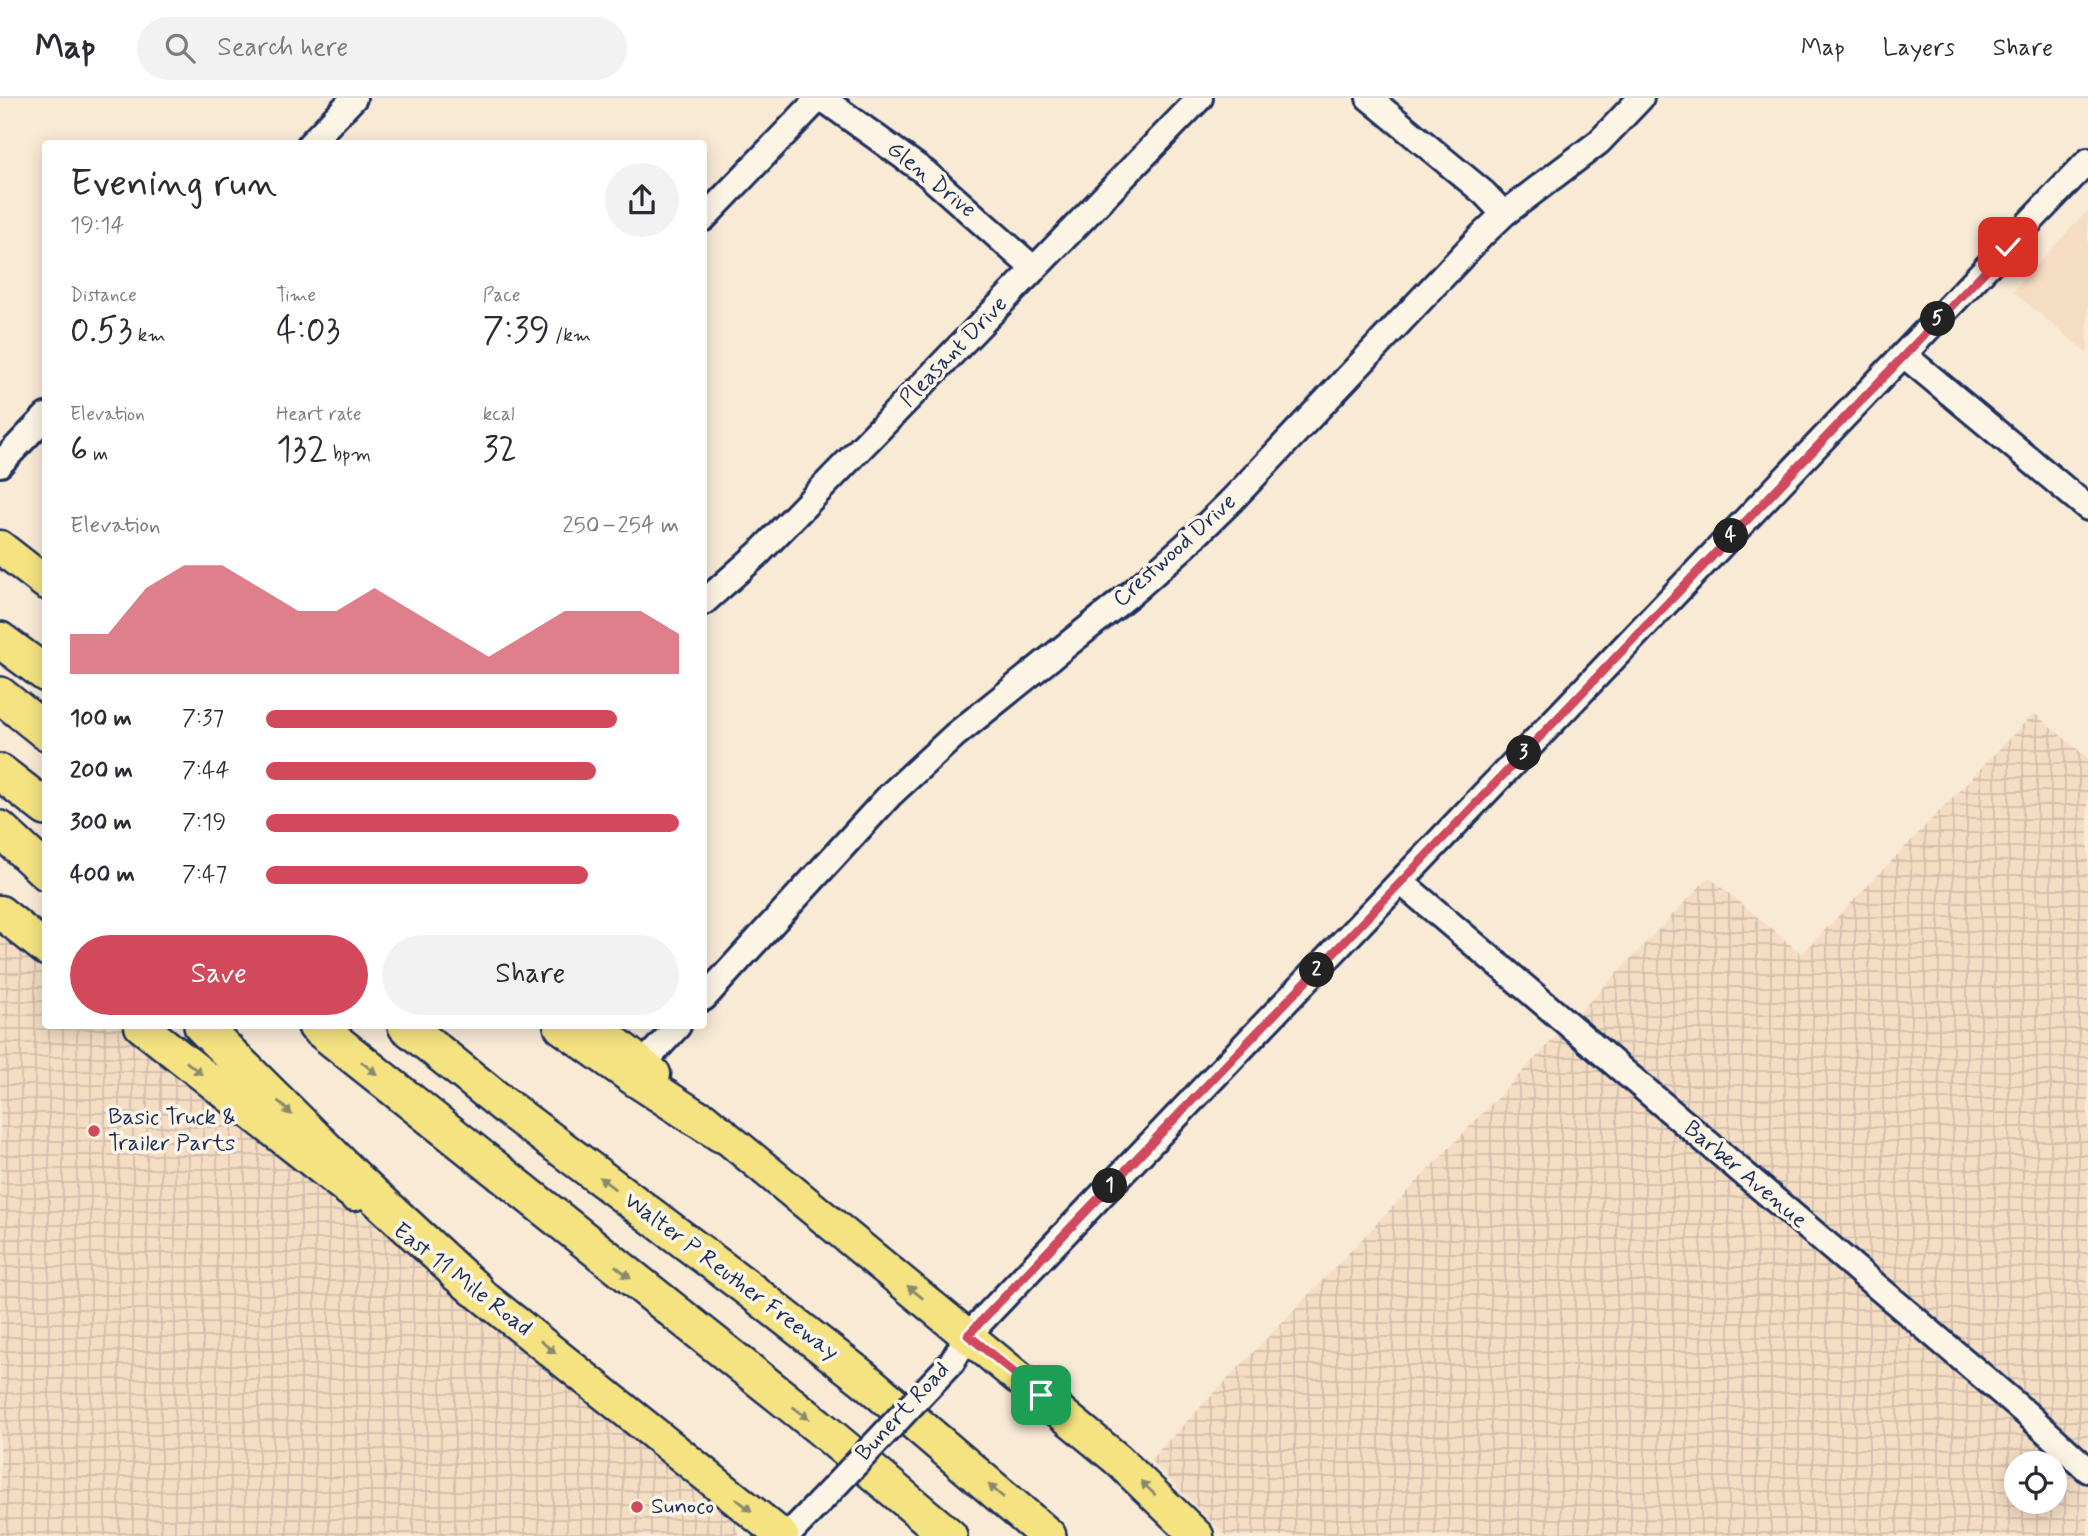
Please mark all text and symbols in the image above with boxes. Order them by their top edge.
search box [137,17,627,80]
text: Map [35,26,95,70]
icon: search [161,29,199,67]
text: Search here [217,31,348,65]
text: Map [1801,33,1845,64]
text: Layers [1883,33,1955,64]
text: Share [1993,33,2053,64]
street label: Glen Drive [880,135,982,225]
text: Evening run [70,160,277,209]
button: share [605,163,679,237]
text: 19:14 [70,211,124,241]
pin [1978,217,2038,277]
icon: check [1989,228,2027,266]
text: Distance [70,283,137,308]
text: Time [276,283,316,308]
text: Pace [483,283,520,308]
street label: Pleasant Drive [893,290,1015,414]
pin: 5 [1920,302,1955,336]
text: 5 [1932,306,1943,331]
text: 0.53 [70,308,133,354]
text: 4:03 [276,308,340,354]
text: 7:39 [483,308,550,354]
text: km [133,323,166,348]
text: /km [550,323,591,348]
text: Elevation [70,402,145,427]
text: Heart rate [276,402,362,427]
text: kcal [483,402,515,427]
text: 6 [70,427,88,473]
text: 132 [276,427,328,473]
text: 32 [483,427,517,473]
text: m [88,442,108,467]
text: bpm [328,442,371,467]
street label: Crestwood Drive [1107,488,1243,614]
text: Elevation [70,511,161,541]
text: 250–254 m [562,511,679,541]
pin: 4 [1714,518,1748,554]
text: 4 [1725,523,1736,548]
text: 100 m [70,704,132,734]
text: 7:37 [182,704,224,734]
pin: 3 [1506,736,1542,770]
text: 3 [1519,740,1528,765]
text: 200 m [70,756,133,786]
text: 7:44 [182,756,229,786]
text: 300 m [70,808,132,838]
text: 7:19 [182,808,226,838]
text: 400 m [70,860,135,890]
text: 7:47 [182,860,227,890]
button: Save [70,935,368,1015]
button: Share [382,935,679,1015]
pin: 2 [1300,952,1334,988]
text: 2 [1312,957,1321,982]
one-way arrow [185,1061,203,1076]
one-way arrow [359,1061,377,1076]
one-way arrow [277,1100,294,1117]
place label: Basic Truck & Trailer Parts [108,1103,236,1159]
street label: Barber Avenue [1677,1114,1813,1236]
marker: Basic Truck & Trailer Parts [86,1123,102,1139]
pin: 1 [1092,1168,1128,1204]
text: 1 [1105,1173,1114,1198]
one-way arrow [599,1175,617,1190]
street label: Walter P Reuther Freeway [617,1186,845,1368]
street label: East 11 Mile Road [386,1216,538,1344]
one-way arrow [614,1264,631,1279]
one-way arrow [907,1285,924,1300]
one-way arrow [539,1339,556,1354]
street label: Bunert Road [849,1356,957,1468]
pin [1011,1365,1071,1425]
icon: arrive [1022,1376,1060,1414]
one-way arrow [792,1406,810,1420]
map controls [2004,1451,2067,1514]
button: locate [2004,1451,2067,1514]
one-way arrow [1139,1480,1156,1497]
one-way arrow [988,1484,1005,1499]
place label: Sunoco [651,1492,714,1522]
one-way arrow [735,1497,752,1512]
marker: Sunoco [629,1499,645,1515]

